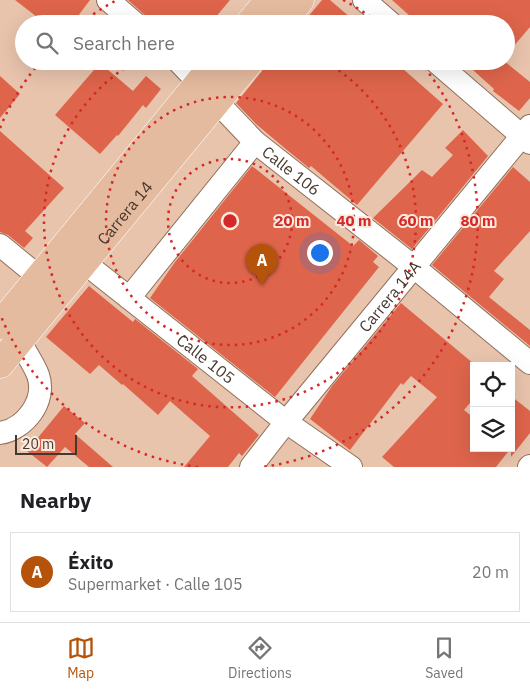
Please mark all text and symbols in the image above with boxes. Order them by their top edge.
search box [15,15,515,70]
icon: search [33,29,61,57]
text: Search here [73,31,175,55]
street label: Calle 106 [258,142,324,200]
street label: Carrera 14 [93,177,157,249]
text: 20 m [275,211,309,230]
text: 40 m [337,211,371,230]
text: 60 m [399,211,433,230]
text: 80 m [461,211,495,230]
centre of rings [221,212,239,230]
your location [307,240,333,266]
pin: A [246,244,278,285]
street label: Carrera 14A [354,256,425,336]
street label: Calle 105 [173,330,239,388]
map controls [470,362,515,452]
button: locate [470,362,515,407]
button: layers [470,407,515,452]
scale bar [15,432,78,455]
text: 20 m [22,435,54,453]
text: Nearby [20,486,91,514]
text: Éxito [68,550,114,574]
text: A [32,562,42,582]
text: 20 m [472,562,509,582]
text: Supermarket · Calle 105 [68,574,243,594]
tab: Map [67,634,95,682]
tab: Directions [228,634,292,682]
tab: Saved [425,634,463,682]

